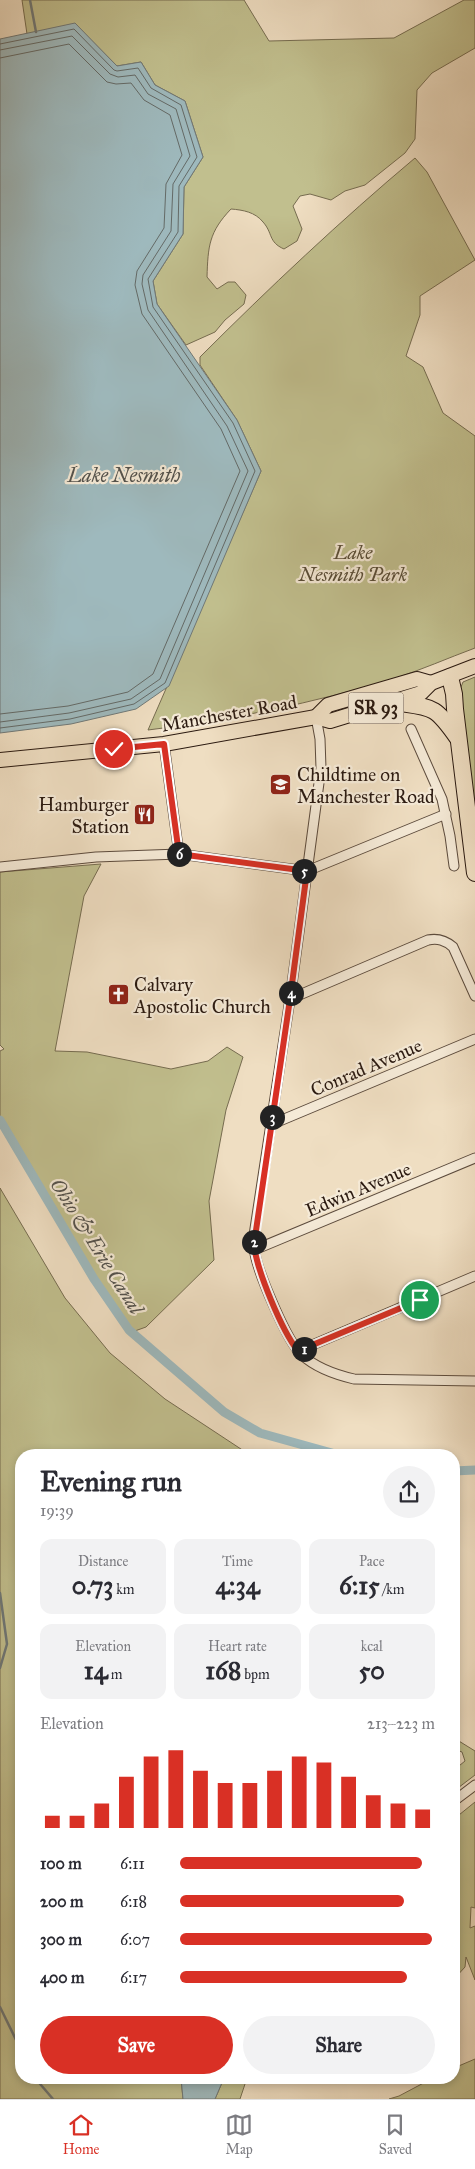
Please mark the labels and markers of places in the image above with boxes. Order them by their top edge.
pin [93,728,135,770]
place label: Childtime on Manchester Road [297,763,435,808]
school or university icon: Childtime on Manchester Road [269,773,293,797]
place label: Hamburger Station [38,793,130,838]
restaurant icon: Hamburger Station [133,803,157,827]
pin: 6 [166,842,192,866]
pin: 5 [292,858,316,884]
place label: Calvary Apostolic Church [133,973,271,1018]
pin: 4 [278,980,304,1006]
church icon: Calvary Apostolic Church [106,983,130,1007]
pin: 3 [260,1104,284,1130]
pin: 2 [242,1230,266,1254]
pin [399,1279,441,1321]
pin: 1 [292,1336,316,1362]

